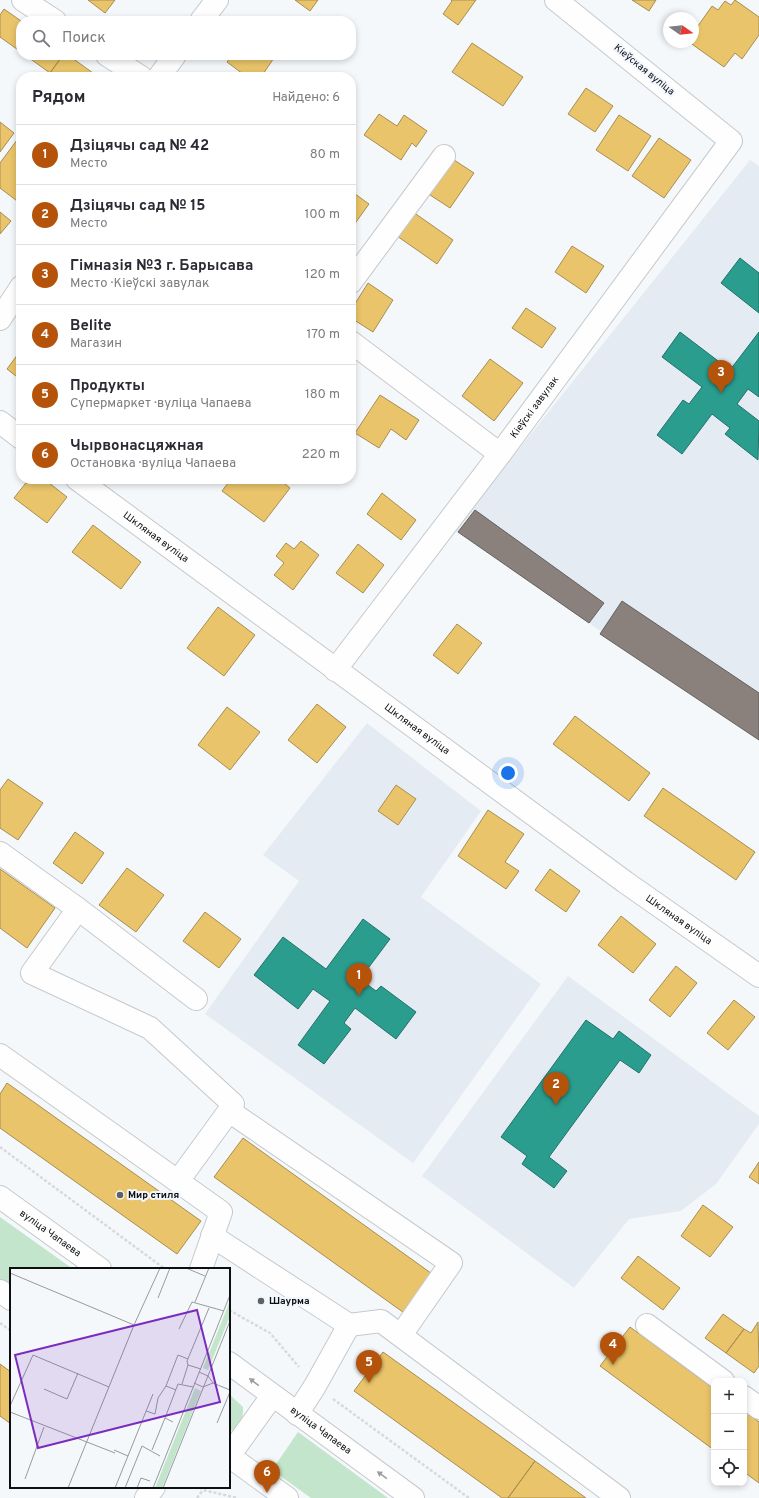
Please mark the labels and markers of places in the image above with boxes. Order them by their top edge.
pin: 3 [708,360,734,393]
pin: 1 [346,963,372,996]
pin: 2 [543,1072,569,1105]
place label: Мир стиля [128,1189,179,1202]
marker: Мир стиля [115,1190,125,1200]
place label: Шаурма [269,1295,310,1308]
marker: Шаурма [256,1296,266,1306]
pin: 4 [600,1332,626,1365]
pin: 5 [356,1350,382,1383]
pin: 6 [254,1460,280,1493]

